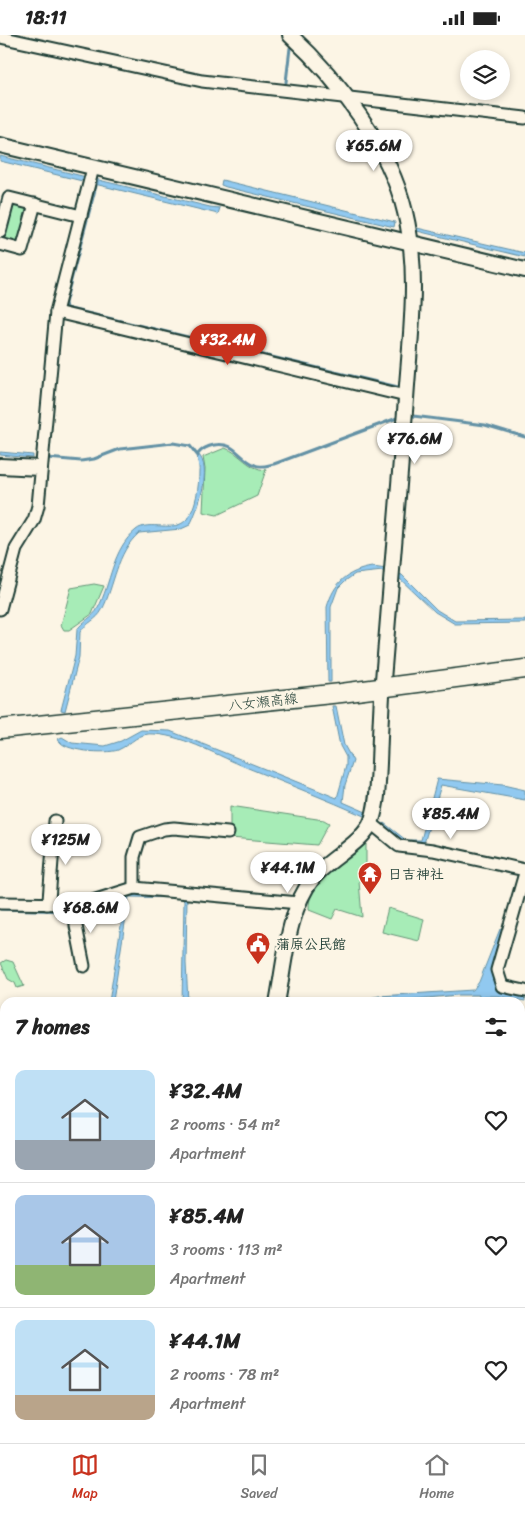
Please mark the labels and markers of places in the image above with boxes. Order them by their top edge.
pin: ¥65.6M [333,129,415,172]
pin: ¥32.4M [187,323,269,366]
pin: ¥76.6M [374,423,456,465]
pin: ¥85.4M [410,797,492,840]
pin: ¥125M [31,823,101,866]
pin: ¥44.1M [247,851,329,894]
temple icon: 日吉神社 [357,861,383,895]
place label: 日吉神社 [388,862,444,887]
pin: ¥68.6M [50,891,132,934]
public building icon: 蒲原公民館 [245,931,271,965]
place label: 蒲原公民館 [276,932,346,957]

